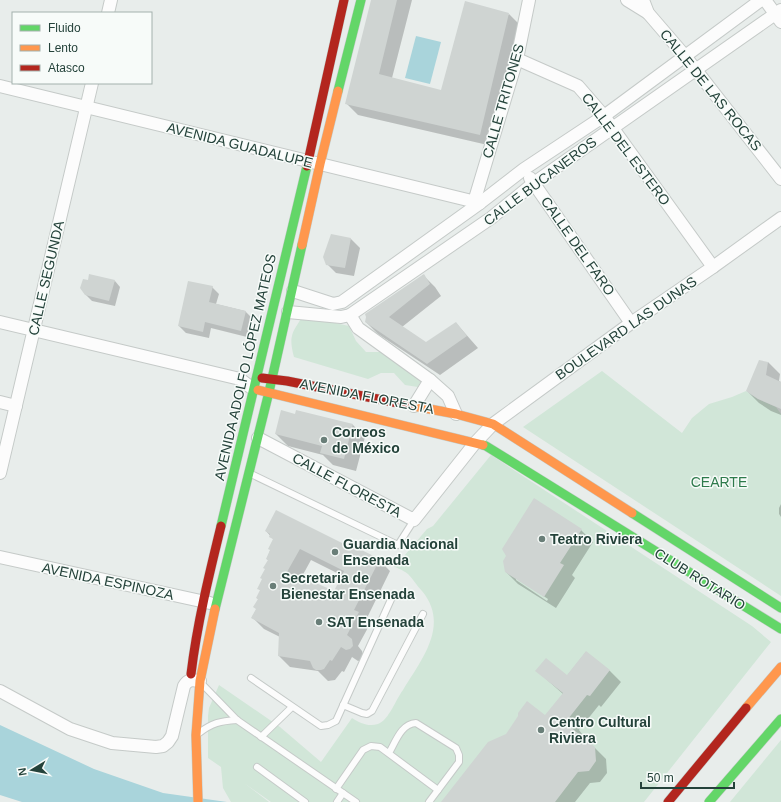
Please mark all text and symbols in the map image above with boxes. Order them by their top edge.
legend [12,12,152,84]
text: Fluido [48,21,81,35]
street label: CALLE DE LAS ROCAS [657,26,765,154]
text: Lento [48,41,78,55]
street label: CALLE TRITONES [479,42,527,160]
text: Atasco [48,61,85,75]
street label: CALLE DEL ESTERO [579,90,674,208]
street label: AVENIDA GUADALUPE [165,119,315,171]
street label: CALLE BUCANEROS [481,133,599,229]
street label: CALLE DEL FARO [538,193,618,299]
street label: CALLE SEGUNDA [25,218,67,337]
street label: AVENIDA ADOLFO LÓPEZ MATEOS [211,252,279,482]
street label: BOULEVARD LAS DUNAS [552,273,700,383]
street label: AVENIDA FLORESTA [299,375,436,417]
place label: Correos de México [332,424,400,456]
marker: Correos de México [319,435,329,445]
street label: CALLE FLORESTA [290,450,405,521]
park label: CEARTE [691,474,747,490]
place label: Teatro Riviera [550,531,643,547]
marker: Teatro Riviera [537,534,547,544]
place label: Guardia Nacional Ensenada [343,536,458,568]
street label: CLUB ROTARIO [652,545,748,613]
marker: Guardia Nacional Ensenada [330,547,340,557]
street label: AVENIDA ESPINOZA [41,559,176,603]
place label: Secretaria de Bienestar Ensenada [281,570,415,602]
marker: Secretaria de Bienestar Ensenada [268,581,278,591]
place label: SAT Ensenada [327,614,424,630]
marker: SAT Ensenada [314,617,324,627]
place label: Centro Cultural Riviera [549,714,651,746]
marker: Centro Cultural Riviera [536,725,546,735]
north arrow [12,750,52,790]
scale bar [641,764,734,790]
text: N [16,767,29,777]
text: 50 m [647,771,674,785]

